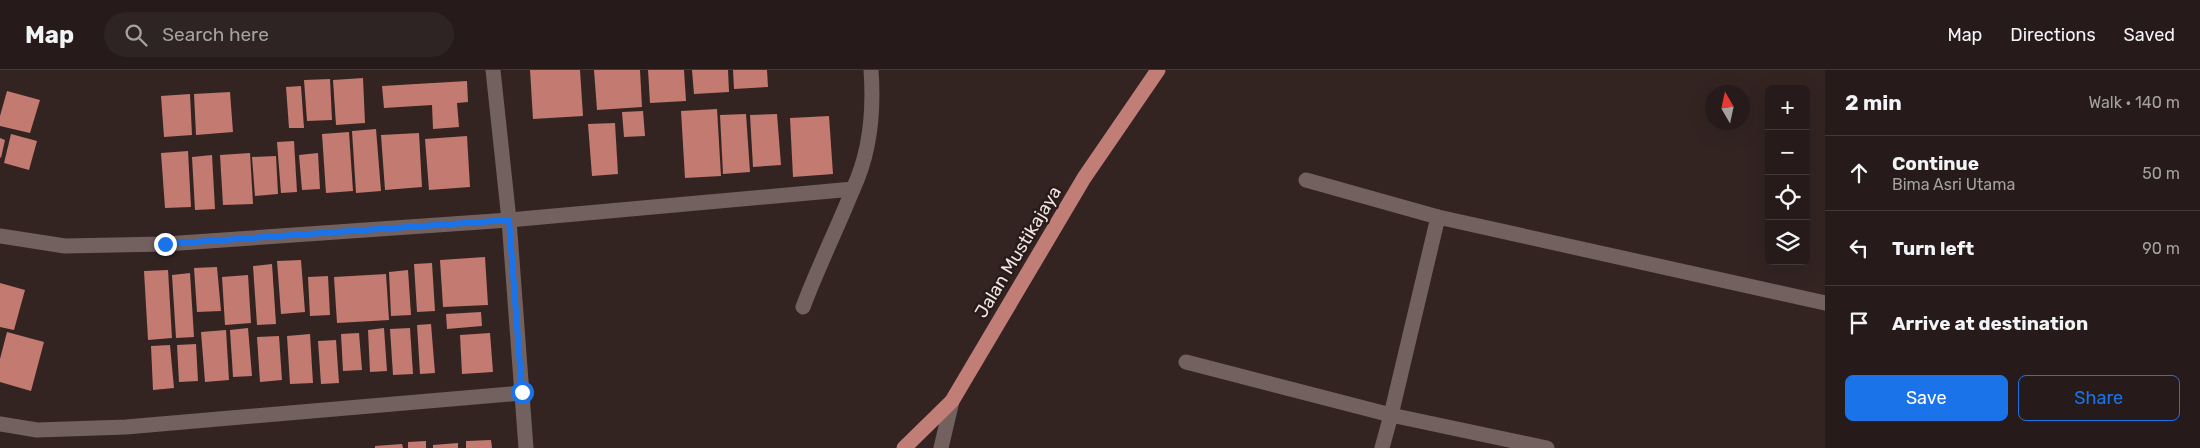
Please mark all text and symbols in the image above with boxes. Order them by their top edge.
search box [104,12,454,57]
text: Map [25,21,74,49]
icon: search [122,21,150,49]
text: Search here [162,23,269,46]
text: Map [1947,24,1982,46]
text: Directions [2010,24,2096,46]
text: Saved [2124,24,2175,46]
north arrow [1705,85,1750,130]
map controls [1765,85,1810,265]
button: + [1765,85,1810,130]
text: 2 min [1845,90,1902,115]
text: Walk · 140 m [2089,93,2180,112]
button: − [1765,130,1810,175]
text: Continue [1892,152,1979,175]
icon: ahead [1845,159,1873,187]
text: 50 m [2142,164,2180,183]
button: locate [1765,175,1810,220]
text: Bima Asri Utama [1892,175,2015,194]
street label: Jalan Mustikajaya [970,182,1066,322]
button: layers [1765,220,1810,265]
route end [154,233,177,256]
icon: left [1845,234,1873,262]
text: Turn left [1892,237,1974,260]
text: 90 m [2142,239,2180,258]
icon: arrive [1845,309,1873,337]
text: Arrive at destination [1892,312,2088,335]
button: Save [1845,375,2008,421]
button: Share [2018,375,2180,421]
route start [511,381,534,404]

